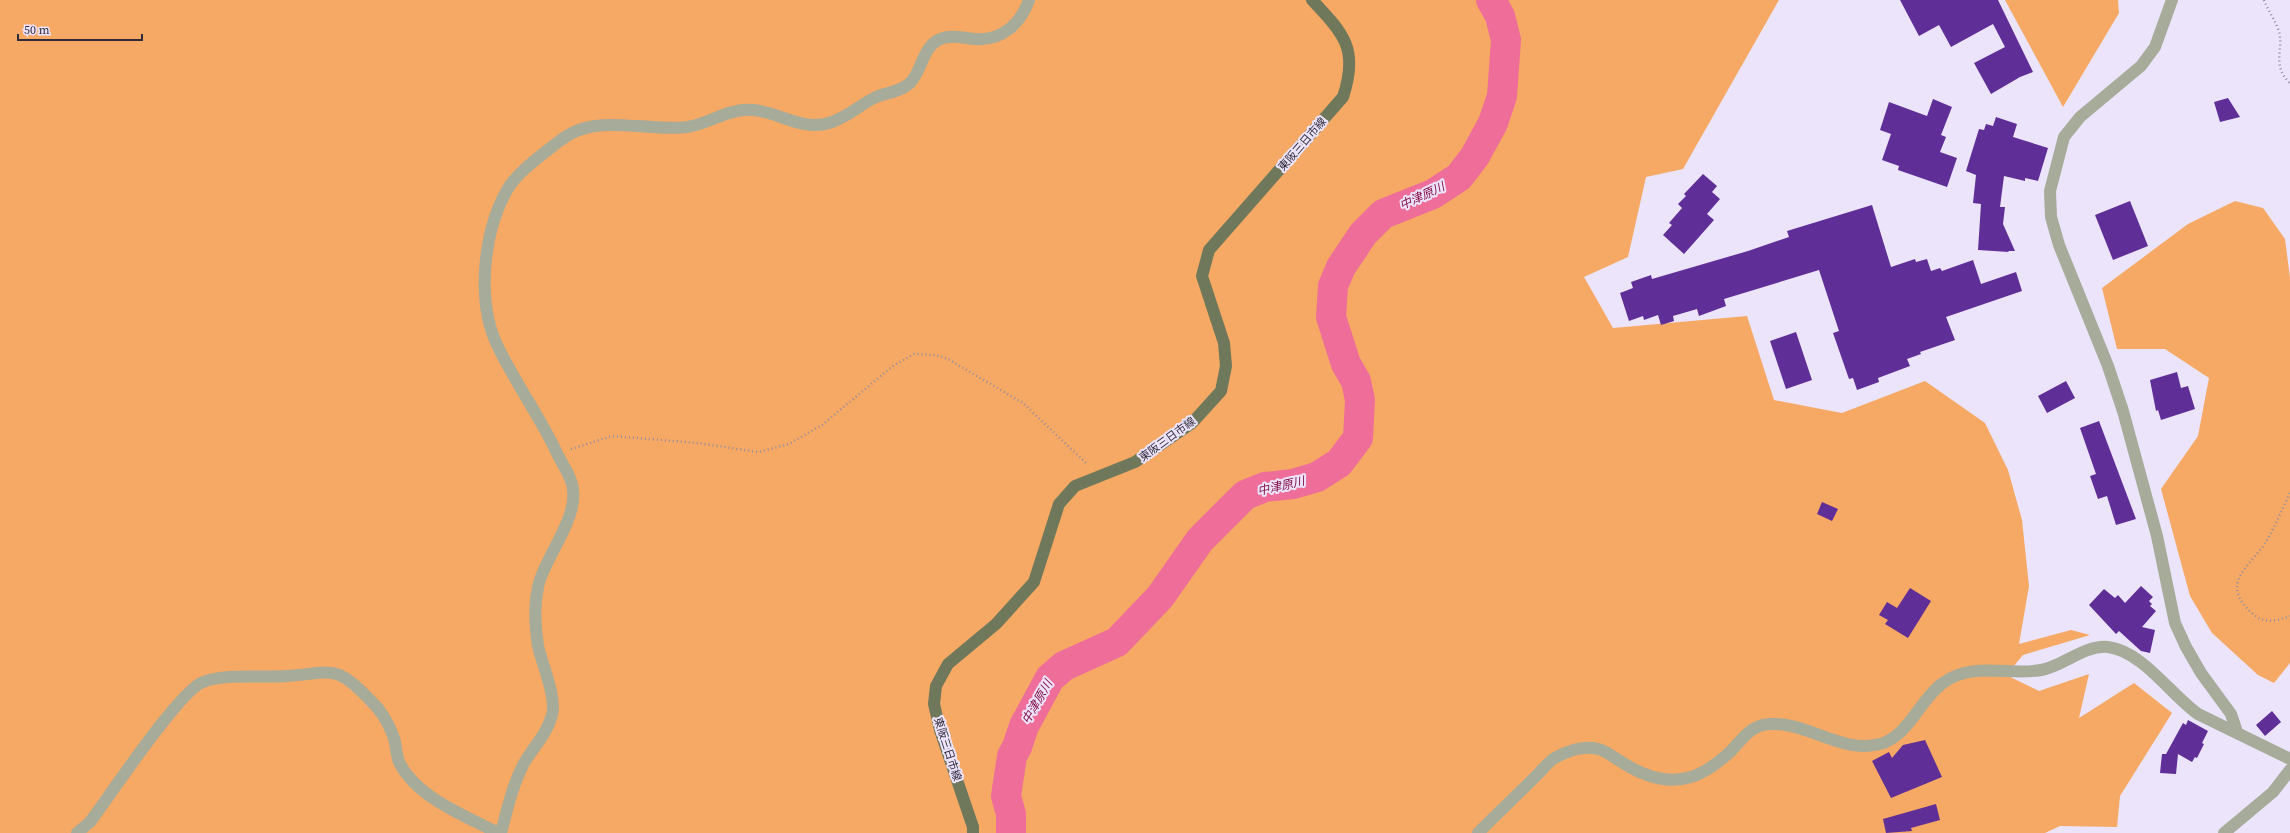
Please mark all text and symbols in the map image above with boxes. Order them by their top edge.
scale bar [18,16,142,42]
text: 50 m [24,22,50,38]
street label: 東阪三日市線 [1275,115,1330,174]
water label: 中津原川 [1397,178,1449,213]
street label: 東阪三日市線 [1136,414,1198,465]
water label: 中津原川 [1256,472,1308,499]
water label: 中津原川 [1018,675,1057,727]
street label: 東阪三日市線 [930,715,965,783]

